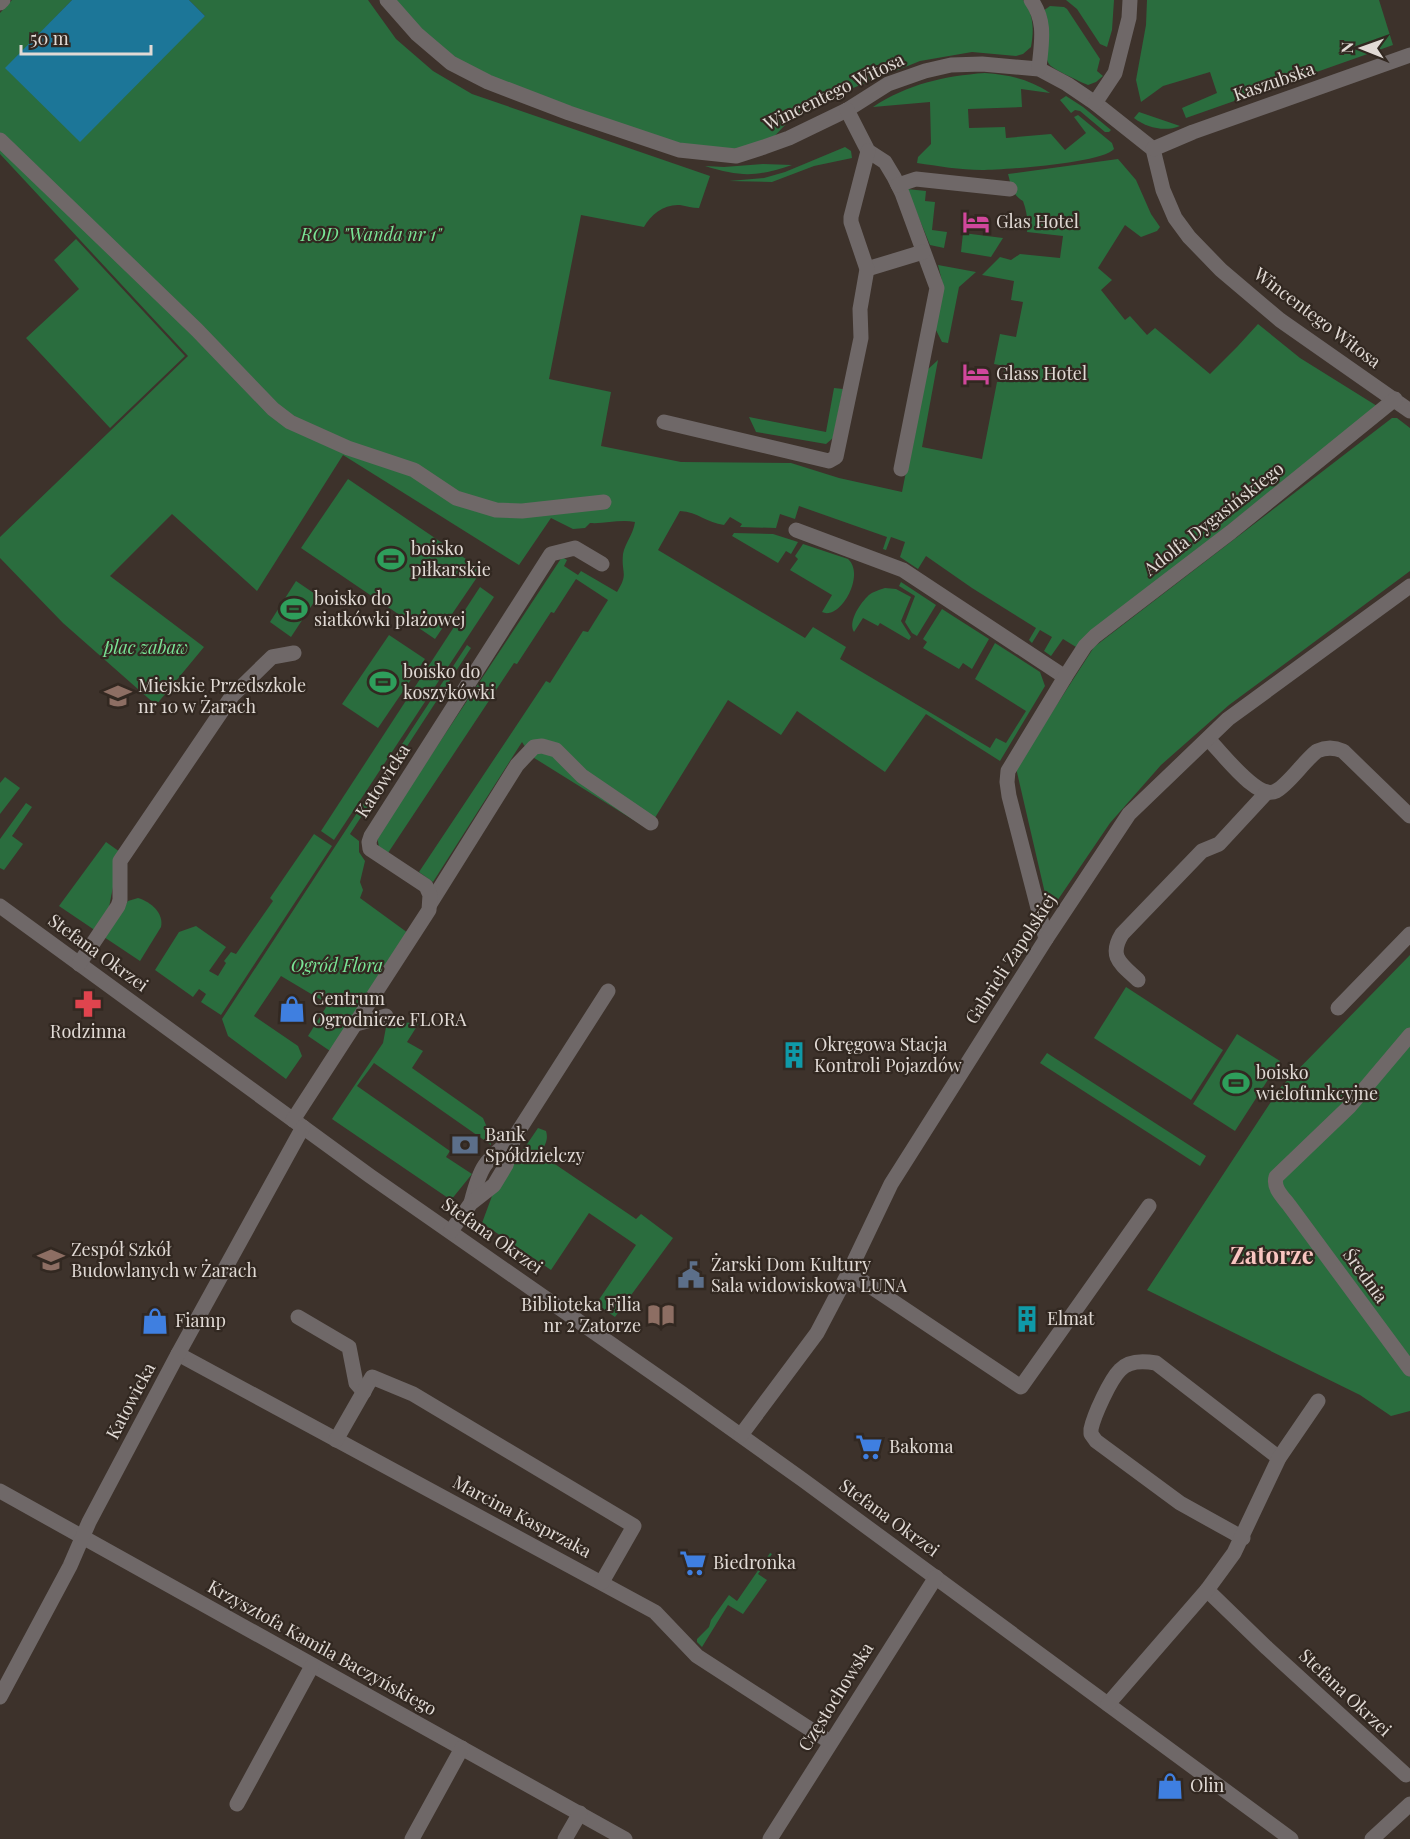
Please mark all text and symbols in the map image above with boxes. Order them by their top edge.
scale bar [21,18,152,56]
north arrow [1332,18,1392,78]
text: 50 m [30,26,69,50]
text: N [1336,41,1357,54]
street label: Wincentego Witosa [758,47,908,136]
street label: Kaszubska [1230,56,1318,106]
hotel icon: Glas Hotel [961,207,991,237]
place label: Glas Hotel [996,209,1079,233]
park label: ROD "Wanda nr 1" [299,222,443,246]
street label: Wincentego Witosa [1248,261,1386,373]
hotel icon: Glass Hotel [961,359,991,389]
place label: Glass Hotel [996,361,1087,385]
street label: Adolfa Dygasińskiego [1138,456,1288,581]
place label: boisko piłkarskie [411,536,491,581]
sports icon: boisko piłkarskie [376,544,406,574]
place label: boisko do siatkówki plażowej [314,586,465,631]
sports icon: boisko do siatkówki plażowej [279,594,309,624]
park label: plac zabaw [102,635,188,659]
place label: boisko do koszykówki [403,659,495,704]
sports icon: boisko do koszykówki [368,667,398,697]
place label: Miejskie Przedszkole nr 10 w Żarach [138,673,306,718]
school or university icon: Miejskie Przedszkole nr 10 w Żarach [103,681,133,711]
street label: Katowicka [349,739,415,822]
street label: Gabrieli Zapolskiej [959,889,1061,1028]
street label: Stefana Okrzei [44,908,153,997]
park label: Ogród Flora [291,953,383,977]
place label: Centrum Ogrodnicze FLORA [312,986,467,1031]
pharmacy icon: Rodzinna [73,989,103,1019]
shop icon: Centrum Ogrodnicze FLORA [277,994,307,1024]
place label: Rodzinna [50,1019,126,1043]
place label: Okręgowa Stacja Kontroli Pojazdów [814,1032,962,1077]
building icon: Okręgowa Stacja Kontroli Pojazdów [779,1040,809,1070]
place label: boisko wielofunkcyjne [1256,1060,1378,1105]
sports icon: boisko wielofunkcyjne [1221,1068,1251,1098]
place label: Bank Spółdzielczy [485,1122,585,1167]
bank icon: Bank Spółdzielczy [450,1130,480,1160]
street label: Stefana Okrzei [437,1191,548,1279]
place label: Zespół Szkół Budowlanych w Żarach [71,1237,257,1282]
district label: Zatorze [1230,1238,1314,1270]
street label: Średnia [1338,1243,1394,1308]
school or university icon: Zespół Szkół Budowlanych w Żarach [36,1245,66,1275]
place label: Żarski Dom Kultury Sala widowiskowa LUNA [711,1252,908,1297]
public building icon: Żarski Dom Kultury Sala widowiskowa LUNA [676,1260,706,1290]
place label: Biblioteka Filia nr 2 Zatorze [521,1292,641,1337]
library icon: Biblioteka Filia nr 2 Zatorze [646,1300,676,1330]
building icon: Elmat [1012,1304,1042,1334]
shop icon: Fiamp [140,1306,170,1336]
place label: Elmat [1047,1306,1095,1330]
place label: Fiamp [175,1308,226,1332]
street label: Katowicka [100,1358,160,1443]
supermarket icon: Bakoma [854,1432,884,1462]
place label: Bakoma [889,1434,953,1458]
street label: Marcina Kasprzaka [449,1469,596,1563]
street label: Stefana Okrzei [835,1473,944,1562]
supermarket icon: Biedronka [678,1548,708,1578]
place label: Biedronka [713,1550,796,1574]
street label: Krzysztofa Kamila Baczyńskiego [204,1574,442,1720]
street label: Częstochowska [792,1638,878,1755]
street label: Stefana Okrzei [1294,1643,1397,1741]
shop icon: Olin [1155,1771,1185,1801]
place label: Olin [1190,1773,1225,1797]

